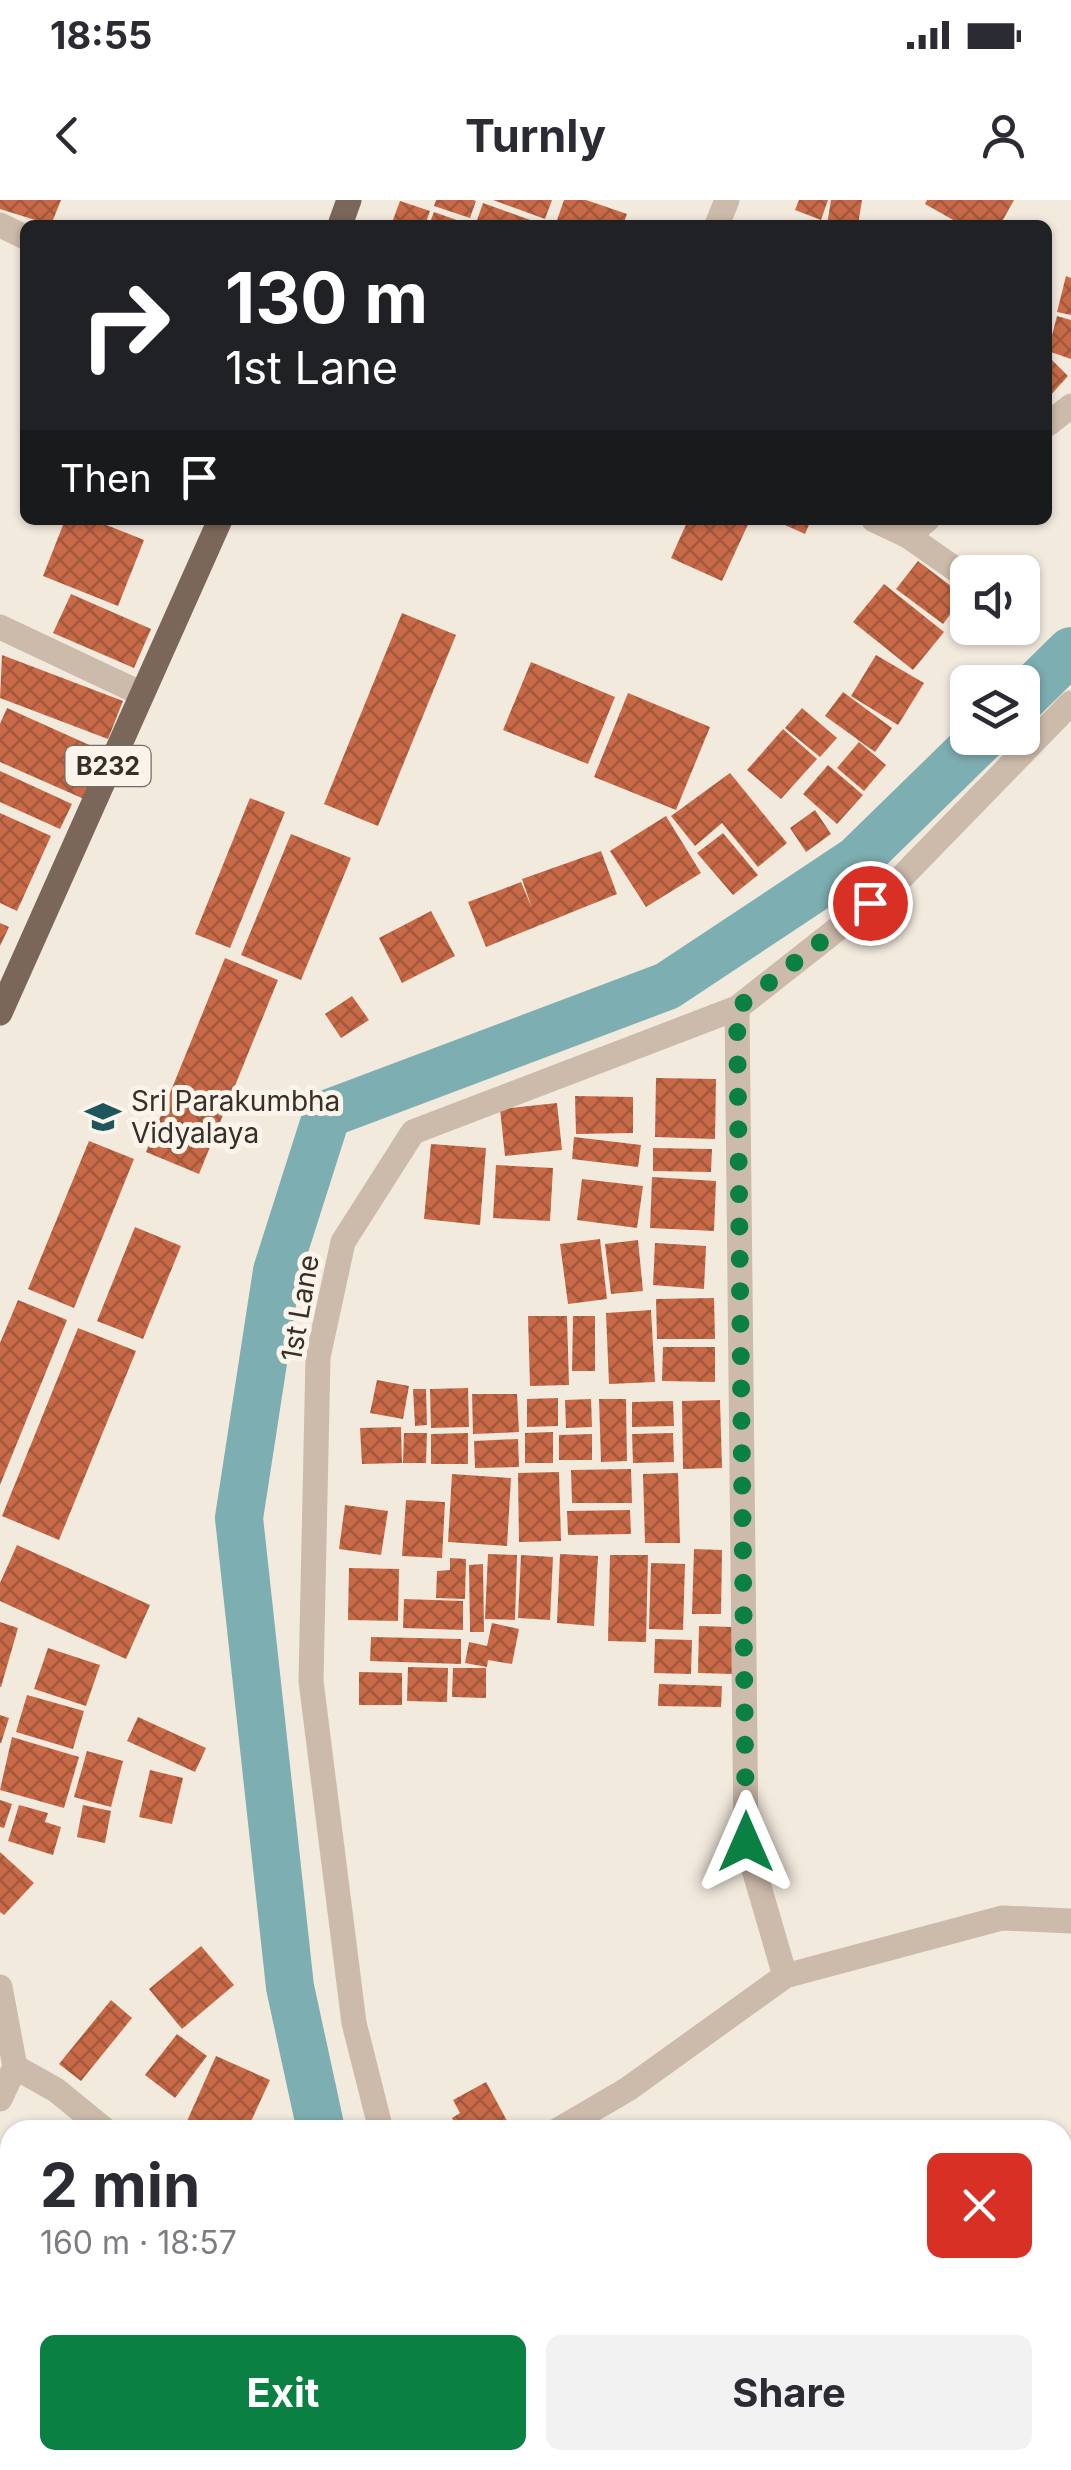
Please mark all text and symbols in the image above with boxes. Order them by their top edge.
text: 18:55 [50,12,152,58]
icon: back [40,108,95,163]
text: Turnly [465,108,606,163]
icon: person [976,108,1031,163]
text: 130 m [225,255,428,340]
icon: right [60,260,190,390]
text: 1st Lane [225,340,398,395]
icon: arrive [172,450,227,505]
text: Then [60,455,152,501]
map controls [950,555,1040,755]
button: sound [950,555,1040,645]
button: layers [950,665,1040,755]
road number: B232 [66,746,150,786]
pin [828,861,913,946]
icon: arrive [843,876,898,931]
place label: Sri Parakumbha Vidyalaya [131,1084,340,1150]
school or university icon: Sri Parakumbha Vidyalaya [84,1098,122,1136]
street label: 1st Lane [274,1252,326,1364]
position arrow [694,1790,798,1894]
text: 2 min [40,2149,200,2221]
button: close [927,2153,1032,2258]
text: 160 m · 18:57 [40,2223,237,2262]
button: Exit [40,2335,526,2450]
button: Share [546,2335,1032,2450]

